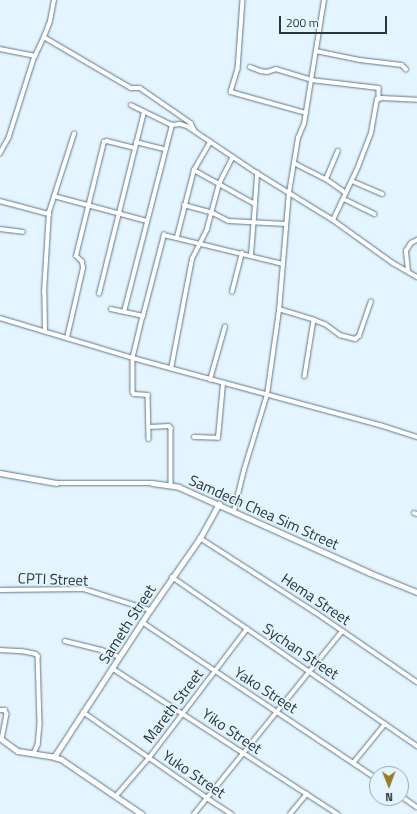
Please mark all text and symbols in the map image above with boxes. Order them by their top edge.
scale bar [281,8,389,34]
text: 200 m [286,13,319,32]
street label: Samdech Chea Sim Street [186,471,342,553]
street label: CPTI Street [17,569,89,589]
street label: Hema Street [278,569,354,629]
street label: Sameth Street [95,581,159,667]
street label: Sychan Street [260,619,342,683]
street label: Yako Street [231,663,301,717]
street label: Mareth Street [139,665,207,747]
street label: Yiko Street [199,704,265,758]
street label: Yuko Street [159,746,229,802]
north arrow [369,766,409,806]
text: N [385,789,393,805]

